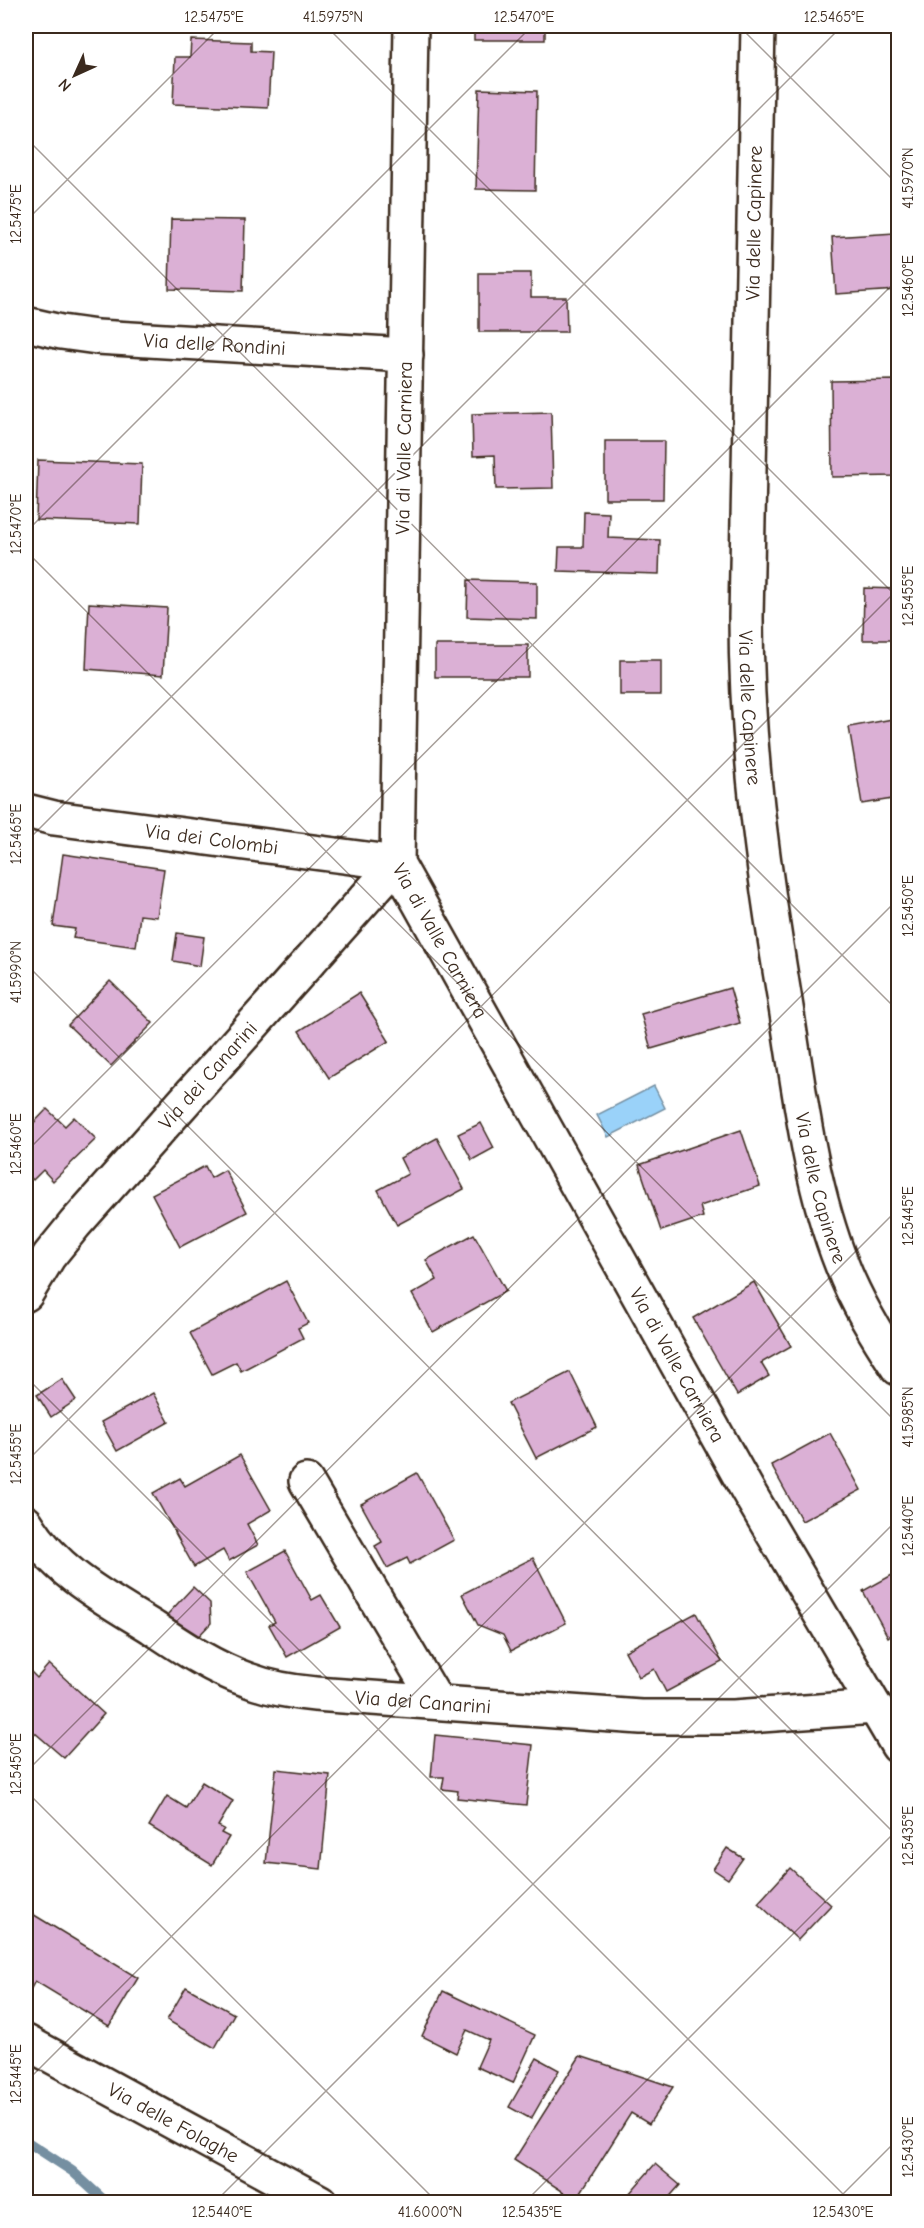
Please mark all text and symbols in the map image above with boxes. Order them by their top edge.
text: 12.5475°E [184,8,244,26]
text: 41.5975°N [303,8,363,26]
text: 12.5470°E [494,8,554,26]
text: 12.5465°E [804,8,864,26]
north arrow [45,45,105,105]
text: N [55,75,75,95]
street label: Via delle Capinere [741,145,767,301]
text: 41.5970°N [899,147,917,209]
text: 12.5475°E [7,184,25,244]
text: 12.5460°E [899,255,917,317]
street label: Via delle Rondini [143,328,286,359]
street label: Via di Valle Carniera [391,361,417,535]
text: 12.5470°E [7,494,25,554]
text: 12.5455°E [899,566,917,626]
street label: Via delle Capinere [735,630,766,786]
text: 12.5465°E [7,804,25,864]
street label: Via dei Colombi [144,819,280,859]
street label: Via di Valle Carniera [388,859,493,1022]
text: 12.5450°E [899,875,917,937]
text: 41.5990°N [7,941,25,1003]
street label: Via dei Canarini [154,1017,262,1134]
street label: Via delle Capinere [791,1111,852,1266]
text: 12.5460°E [7,1113,25,1175]
text: 12.5445°E [899,1186,917,1246]
street label: Via di Valle Carniera [625,1283,730,1446]
text: 41.5985°N [899,1386,917,1448]
text: 12.5455°E [7,1424,25,1484]
text: 12.5440°E [899,1496,917,1556]
street label: Via dei Canarini [354,1685,492,1718]
text: 12.5450°E [7,1733,25,1795]
text: 12.5435°E [899,1806,917,1866]
text: 12.5445°E [7,2044,25,2104]
street label: Via delle Folaghe [104,2077,243,2167]
text: 12.5430°E [899,2117,917,2177]
text: 12.5440°E [192,2203,252,2221]
text: 41.6000°N [398,2203,462,2221]
text: 12.5435°E [502,2203,562,2221]
text: 12.5430°E [813,2203,873,2221]

